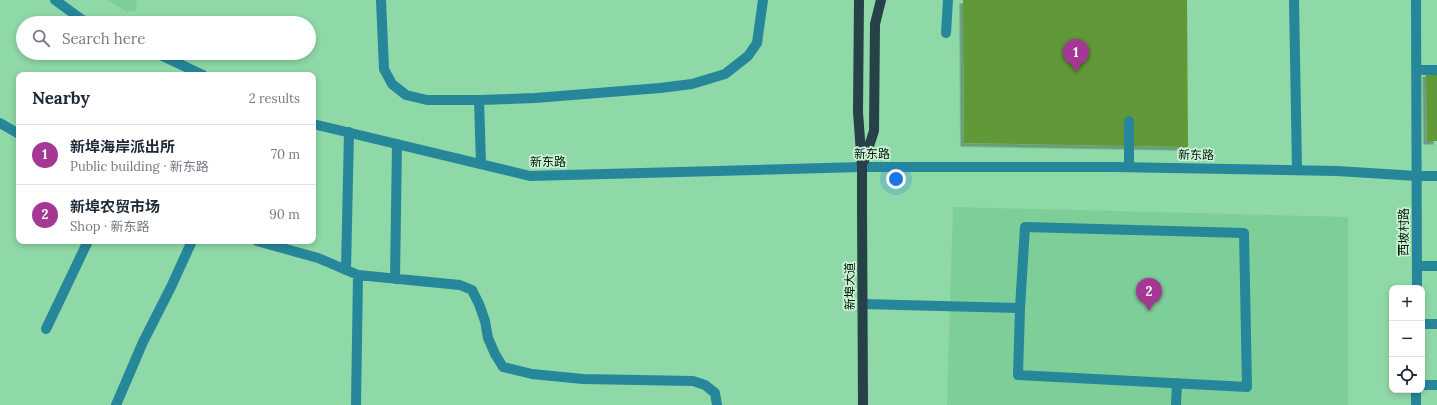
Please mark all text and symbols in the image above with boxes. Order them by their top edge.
search box [16,16,316,60]
icon: search [30,27,52,49]
text: Search here [62,29,145,48]
pin: 1 [1063,39,1089,72]
text: Nearby [32,87,90,109]
text: 2 results [249,90,300,107]
text: 新埠海岸派出所 [70,137,175,156]
text: 1 [42,146,48,163]
text: 70 m [271,146,300,163]
street label: 新东路 [854,146,890,161]
street label: 新东路 [1178,147,1214,162]
street label: 新东路 [530,154,566,169]
text: Public building · 新东路 [70,158,209,175]
your location [886,169,906,189]
text: 新埠农贸市场 [70,197,160,216]
text: 2 [42,206,48,223]
text: 90 m [269,206,300,223]
street label: 西坡村路 [1396,208,1411,256]
text: Shop · 新东路 [70,218,150,235]
street label: 新埠大道 [842,262,857,310]
pin: 2 [1136,278,1162,311]
map controls [1389,285,1425,393]
button: + [1389,285,1425,321]
button: − [1389,321,1425,357]
button: locate [1389,357,1425,393]

